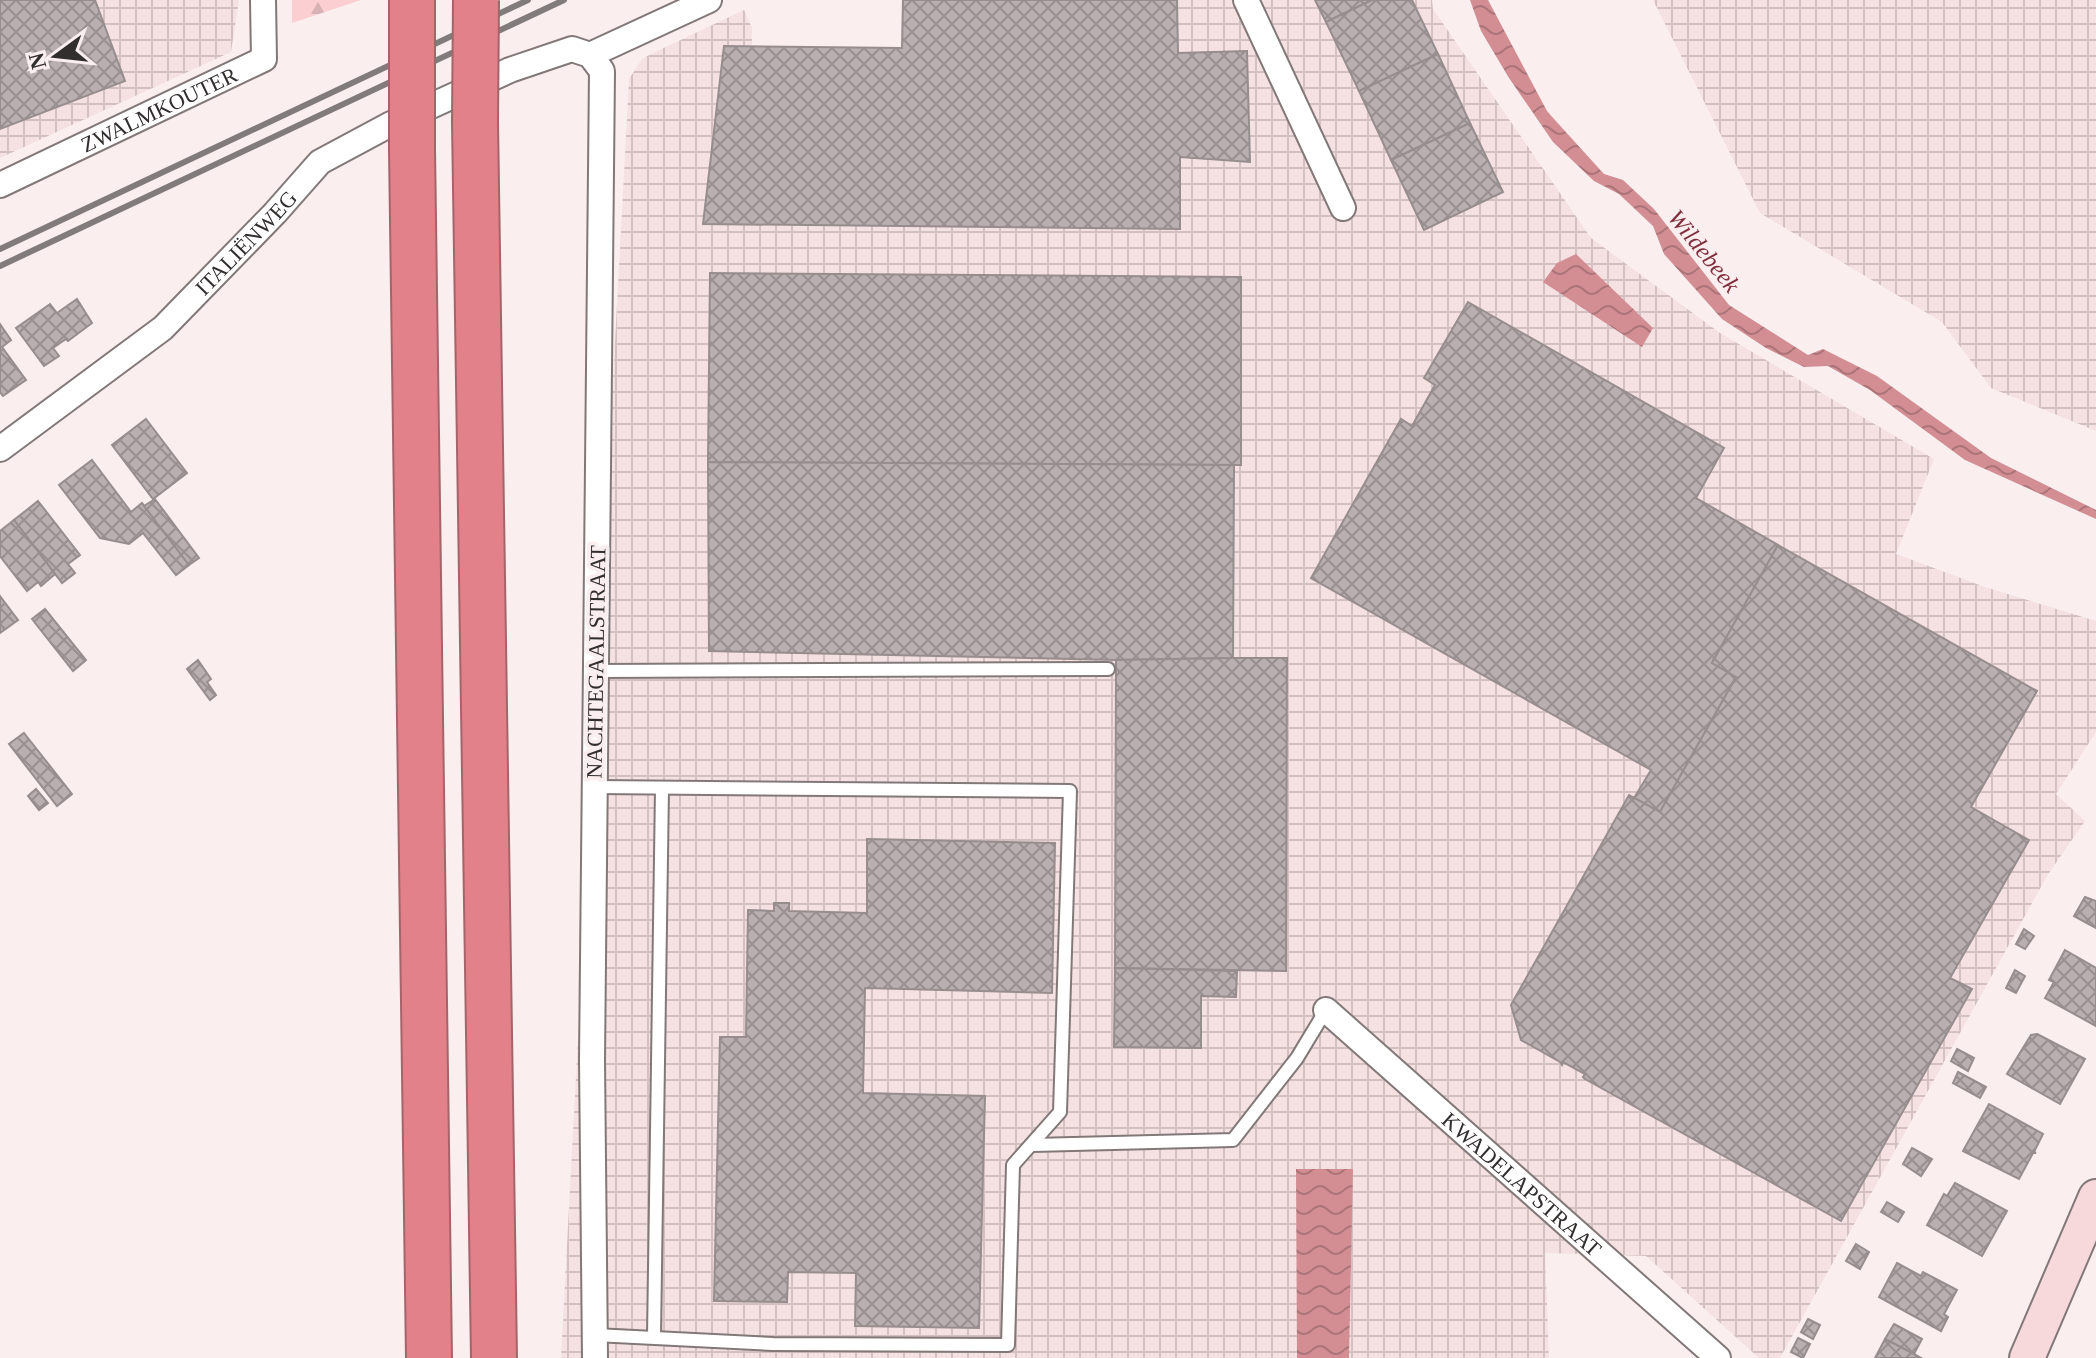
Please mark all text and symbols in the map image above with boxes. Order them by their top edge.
north arrow [16,16,96,96]
text: N [23,50,51,72]
street label: ZWALMKOUTER [77,61,241,157]
street label: ITALIËNWEG [190,185,302,300]
water label: Wildebeek [1663,204,1745,298]
street label: NACHTEGAALSTRAAT [581,545,611,779]
street label: KWADELAPSTRAAT [1437,1107,1607,1261]

